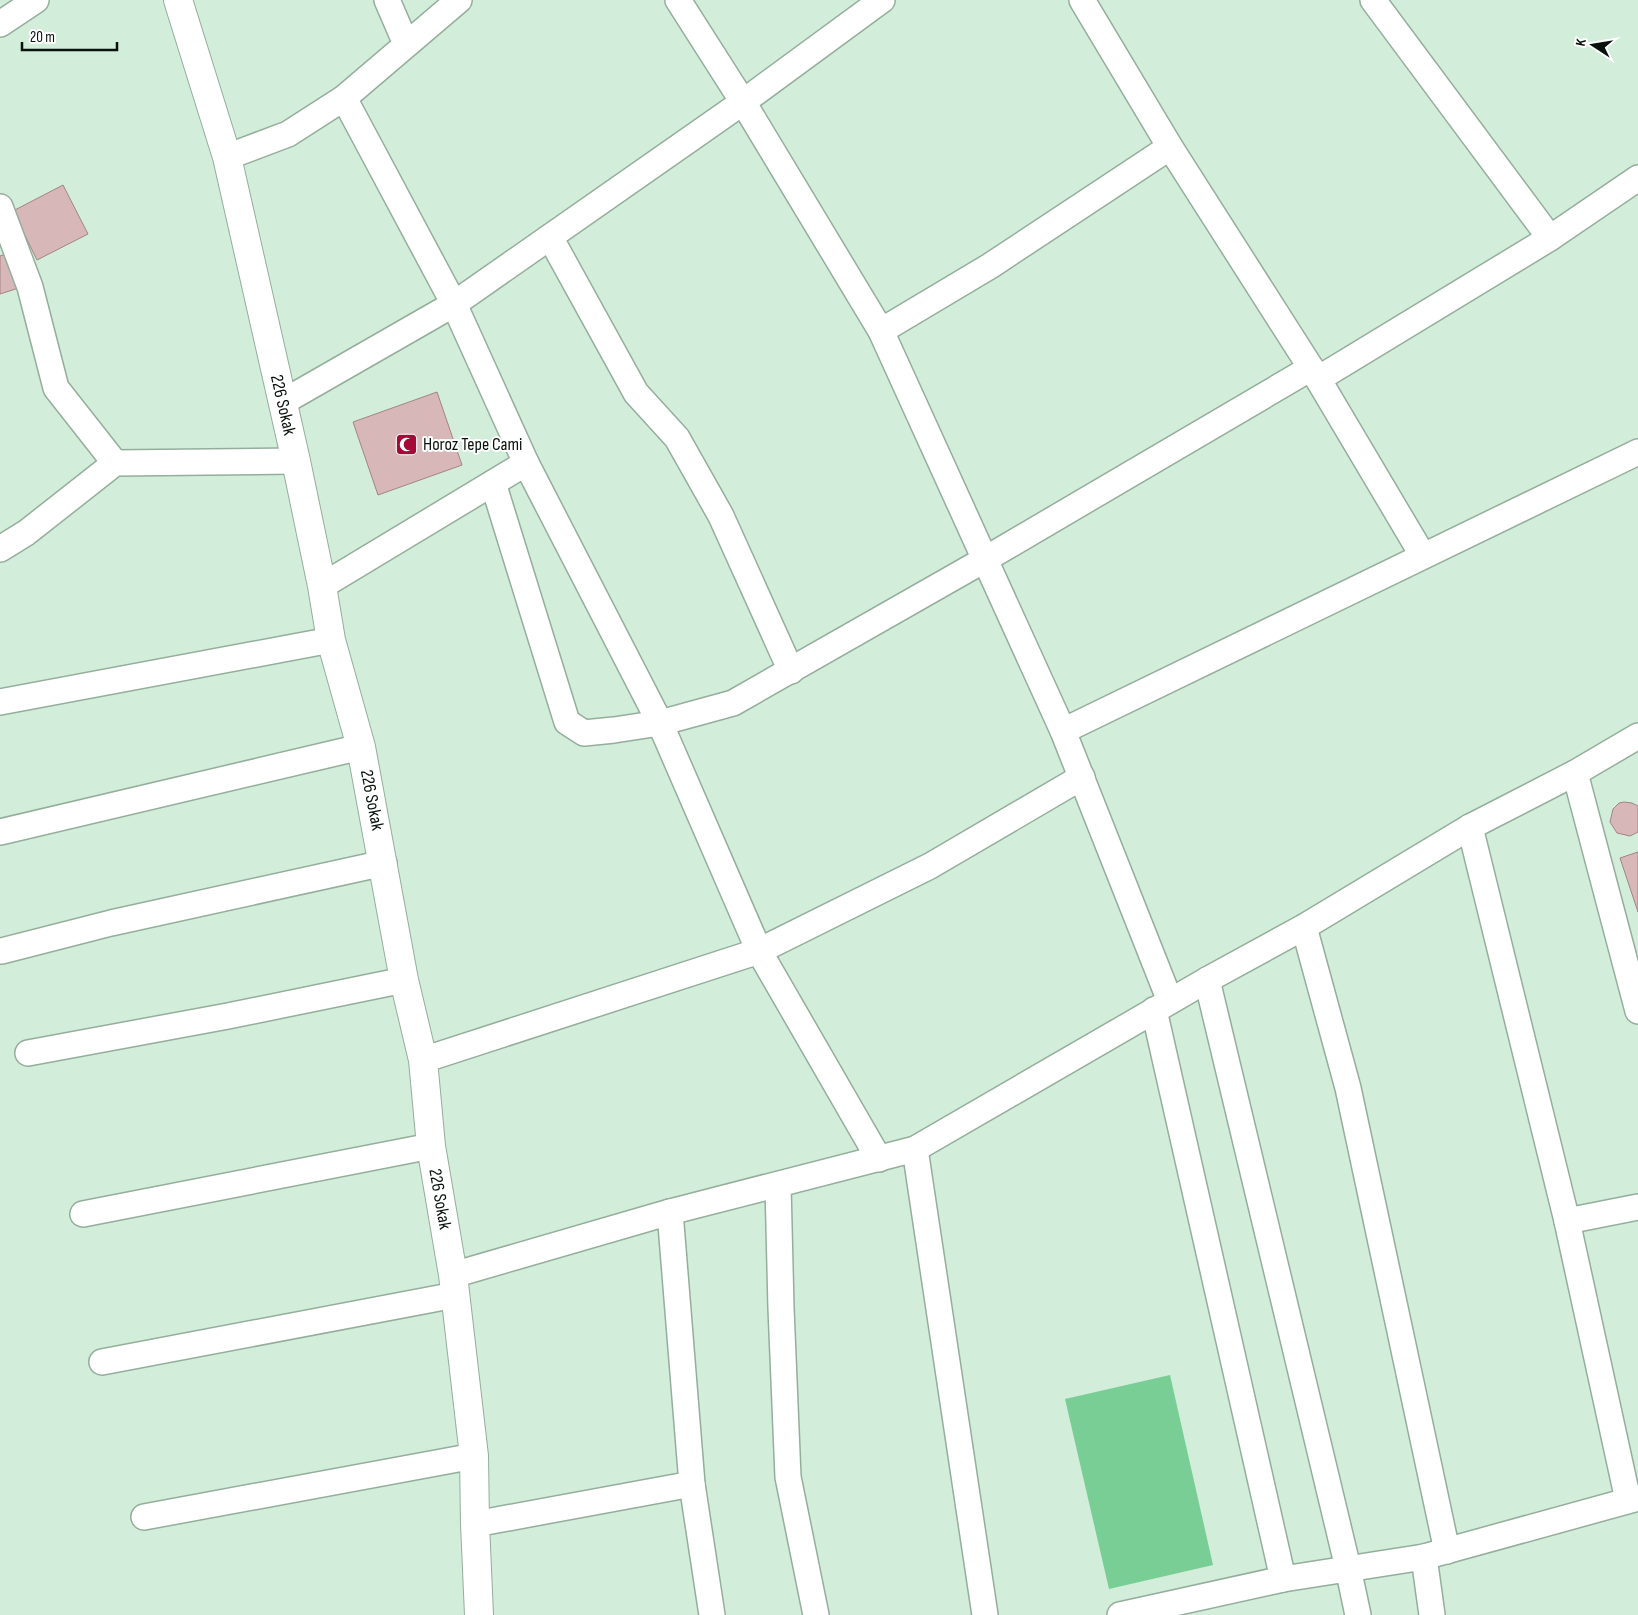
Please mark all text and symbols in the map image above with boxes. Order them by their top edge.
scale bar [22,20,118,52]
north arrow [1568,20,1618,70]
text: 20 m [30,28,55,47]
text: K [1572,37,1590,48]
street label: 226 Sokak [266,373,300,437]
mosque icon: Horoz Tepe Cami [395,432,419,456]
place label: Horoz Tepe Cami [423,434,522,455]
street label: 226 Sokak [356,768,388,832]
street label: 226 Sokak [424,1167,456,1231]

